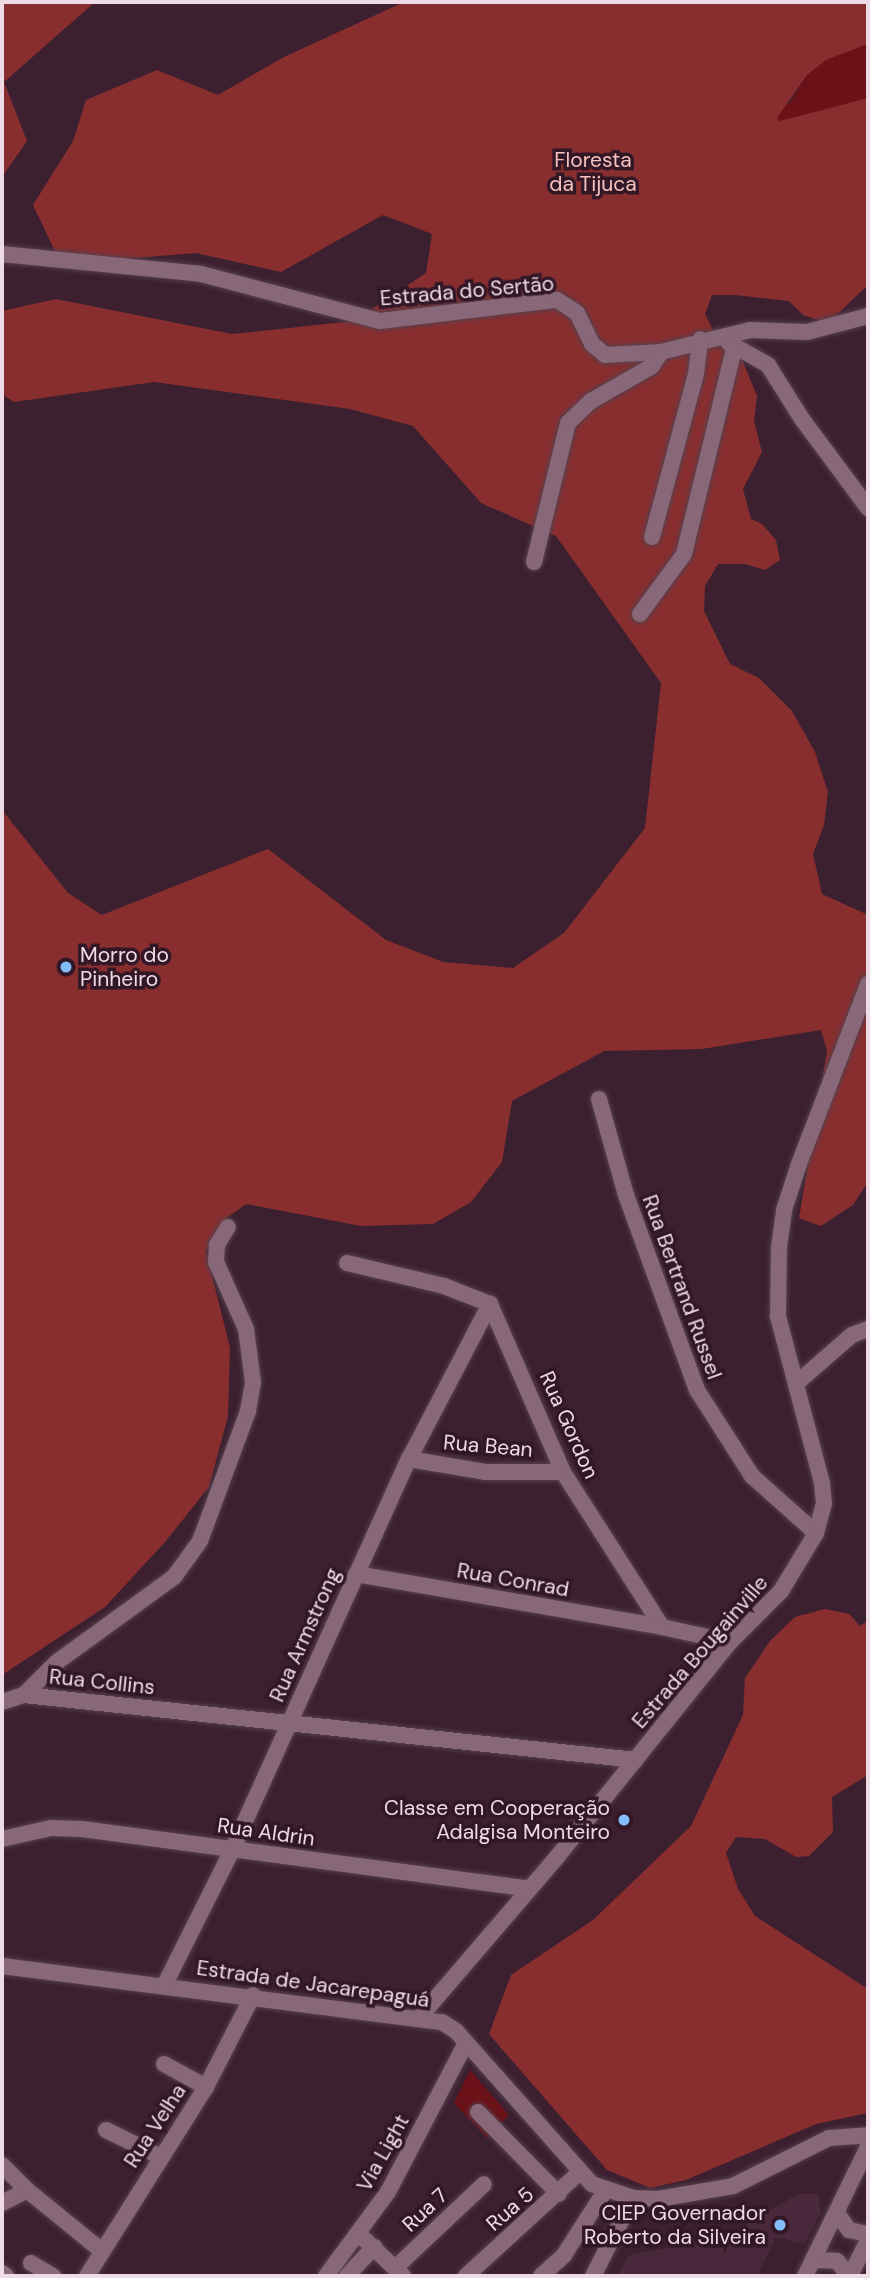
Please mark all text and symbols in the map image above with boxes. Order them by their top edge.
park label: Floresta da Tijuca [549,147,637,197]
street label: Estrada do Sertão [379,271,555,311]
place label: Morro do Pinheiro [80,942,169,992]
marker: Morro do Pinheiro [58,959,74,975]
street label: Rua Bertrand Russel [637,1191,727,1383]
street label: Rua Gordon [534,1367,604,1483]
street label: Rua Bean [442,1430,534,1462]
street label: Rua Conrad [455,1558,571,1602]
street label: Rua Armstrong [264,1564,346,1706]
street label: Estrada Bougainville [627,1570,773,1734]
street label: Rua Collins [48,1664,156,1700]
place label: Classe em Cooperação Adalgisa Monteiro [384,1795,610,1845]
marker: Classe em Cooperação Adalgisa Monteiro [616,1812,632,1828]
street label: Rua Aldrin [216,1813,316,1851]
street label: Estrada de Jacarepaguá [195,1955,431,2013]
street label: Rua Velha [119,2080,191,2172]
street label: Via Light [352,2110,414,2196]
street label: Rua 5 [481,2182,539,2236]
street label: Rua 7 [397,2183,453,2237]
place label: CIEP Governador Roberto da Silveira [584,2200,766,2250]
marker: CIEP Governador Roberto da Silveira [772,2217,788,2233]

